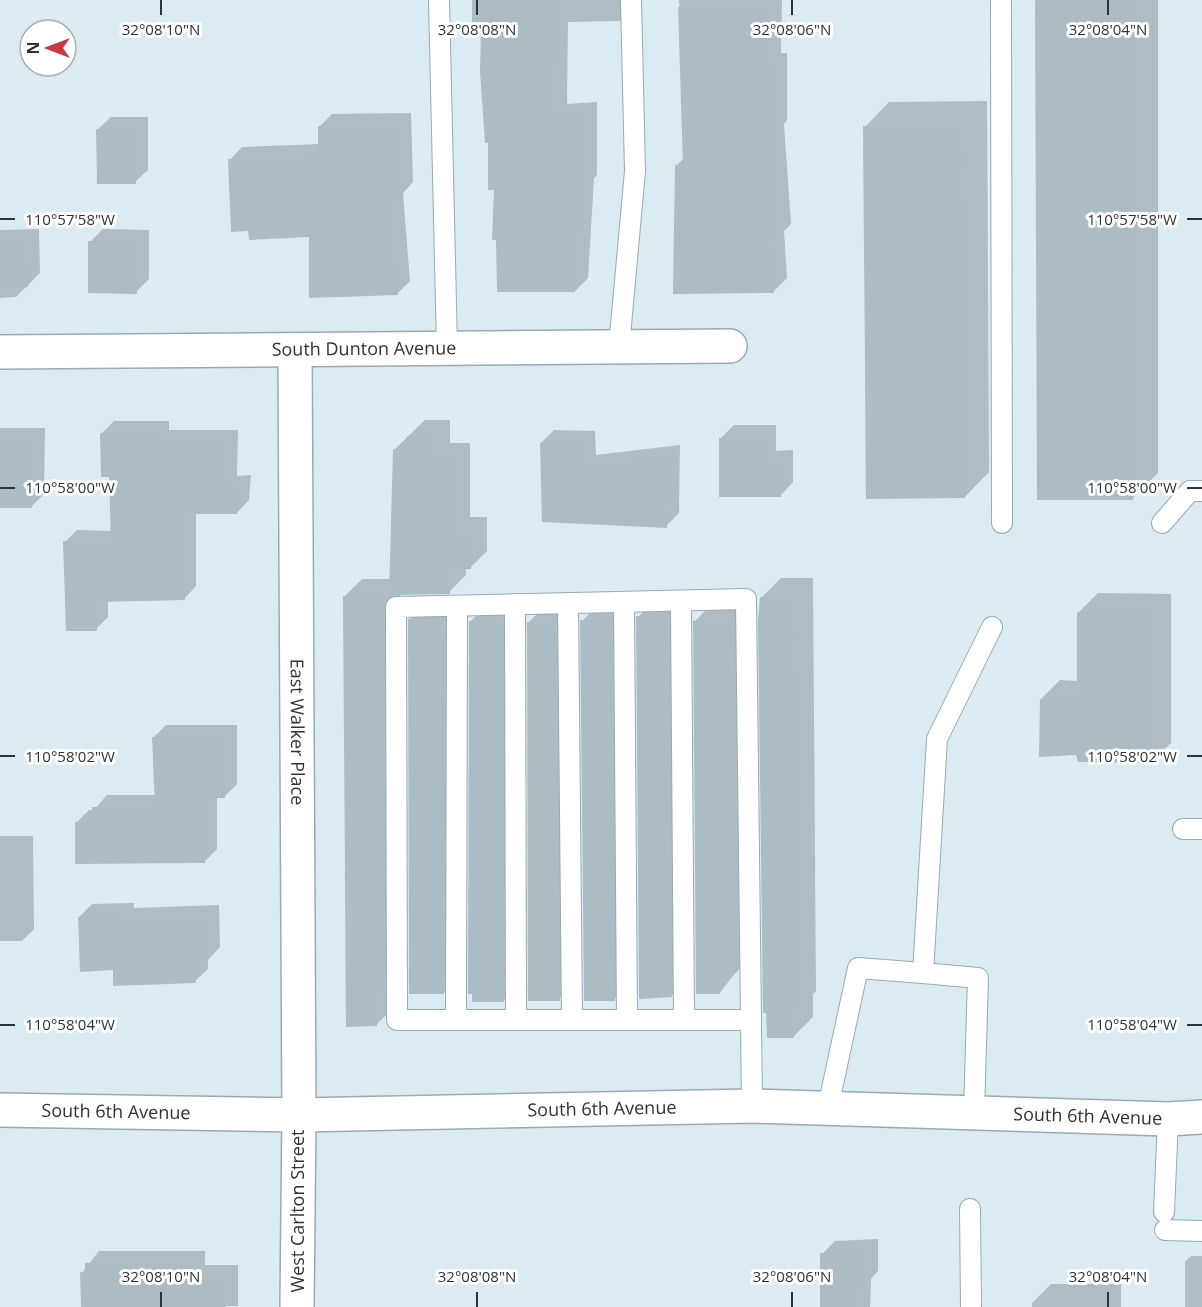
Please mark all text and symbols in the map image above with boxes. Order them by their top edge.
north arrow [18,18,78,78]
text: 32°08'10"N [122,19,200,39]
text: 32°08'08"N [438,19,516,39]
text: 32°08'06"N [753,19,831,39]
text: 32°08'04"N [1069,19,1147,39]
text: N [22,41,44,55]
text: 110°57'58"W [25,209,115,229]
text: 110°57'58"W [1087,209,1177,229]
street label: South Dunton Avenue [272,335,456,361]
text: 110°58'00"W [25,477,115,497]
text: 110°58'00"W [1087,477,1177,497]
street label: East Walker Place [286,659,310,805]
text: 110°58'02"W [25,746,115,766]
text: 110°58'02"W [1087,746,1177,766]
text: 110°58'04"W [25,1014,115,1034]
text: 110°58'04"W [1087,1014,1177,1034]
street label: South 6th Avenue [527,1095,677,1121]
street label: South 6th Avenue [41,1098,191,1124]
street label: South 6th Avenue [1013,1101,1163,1130]
street label: West Carlton Street [285,1130,309,1292]
text: 32°08'10"N [122,1266,200,1286]
text: 32°08'08"N [438,1266,516,1286]
text: 32°08'06"N [753,1266,831,1286]
text: 32°08'04"N [1069,1266,1147,1286]

